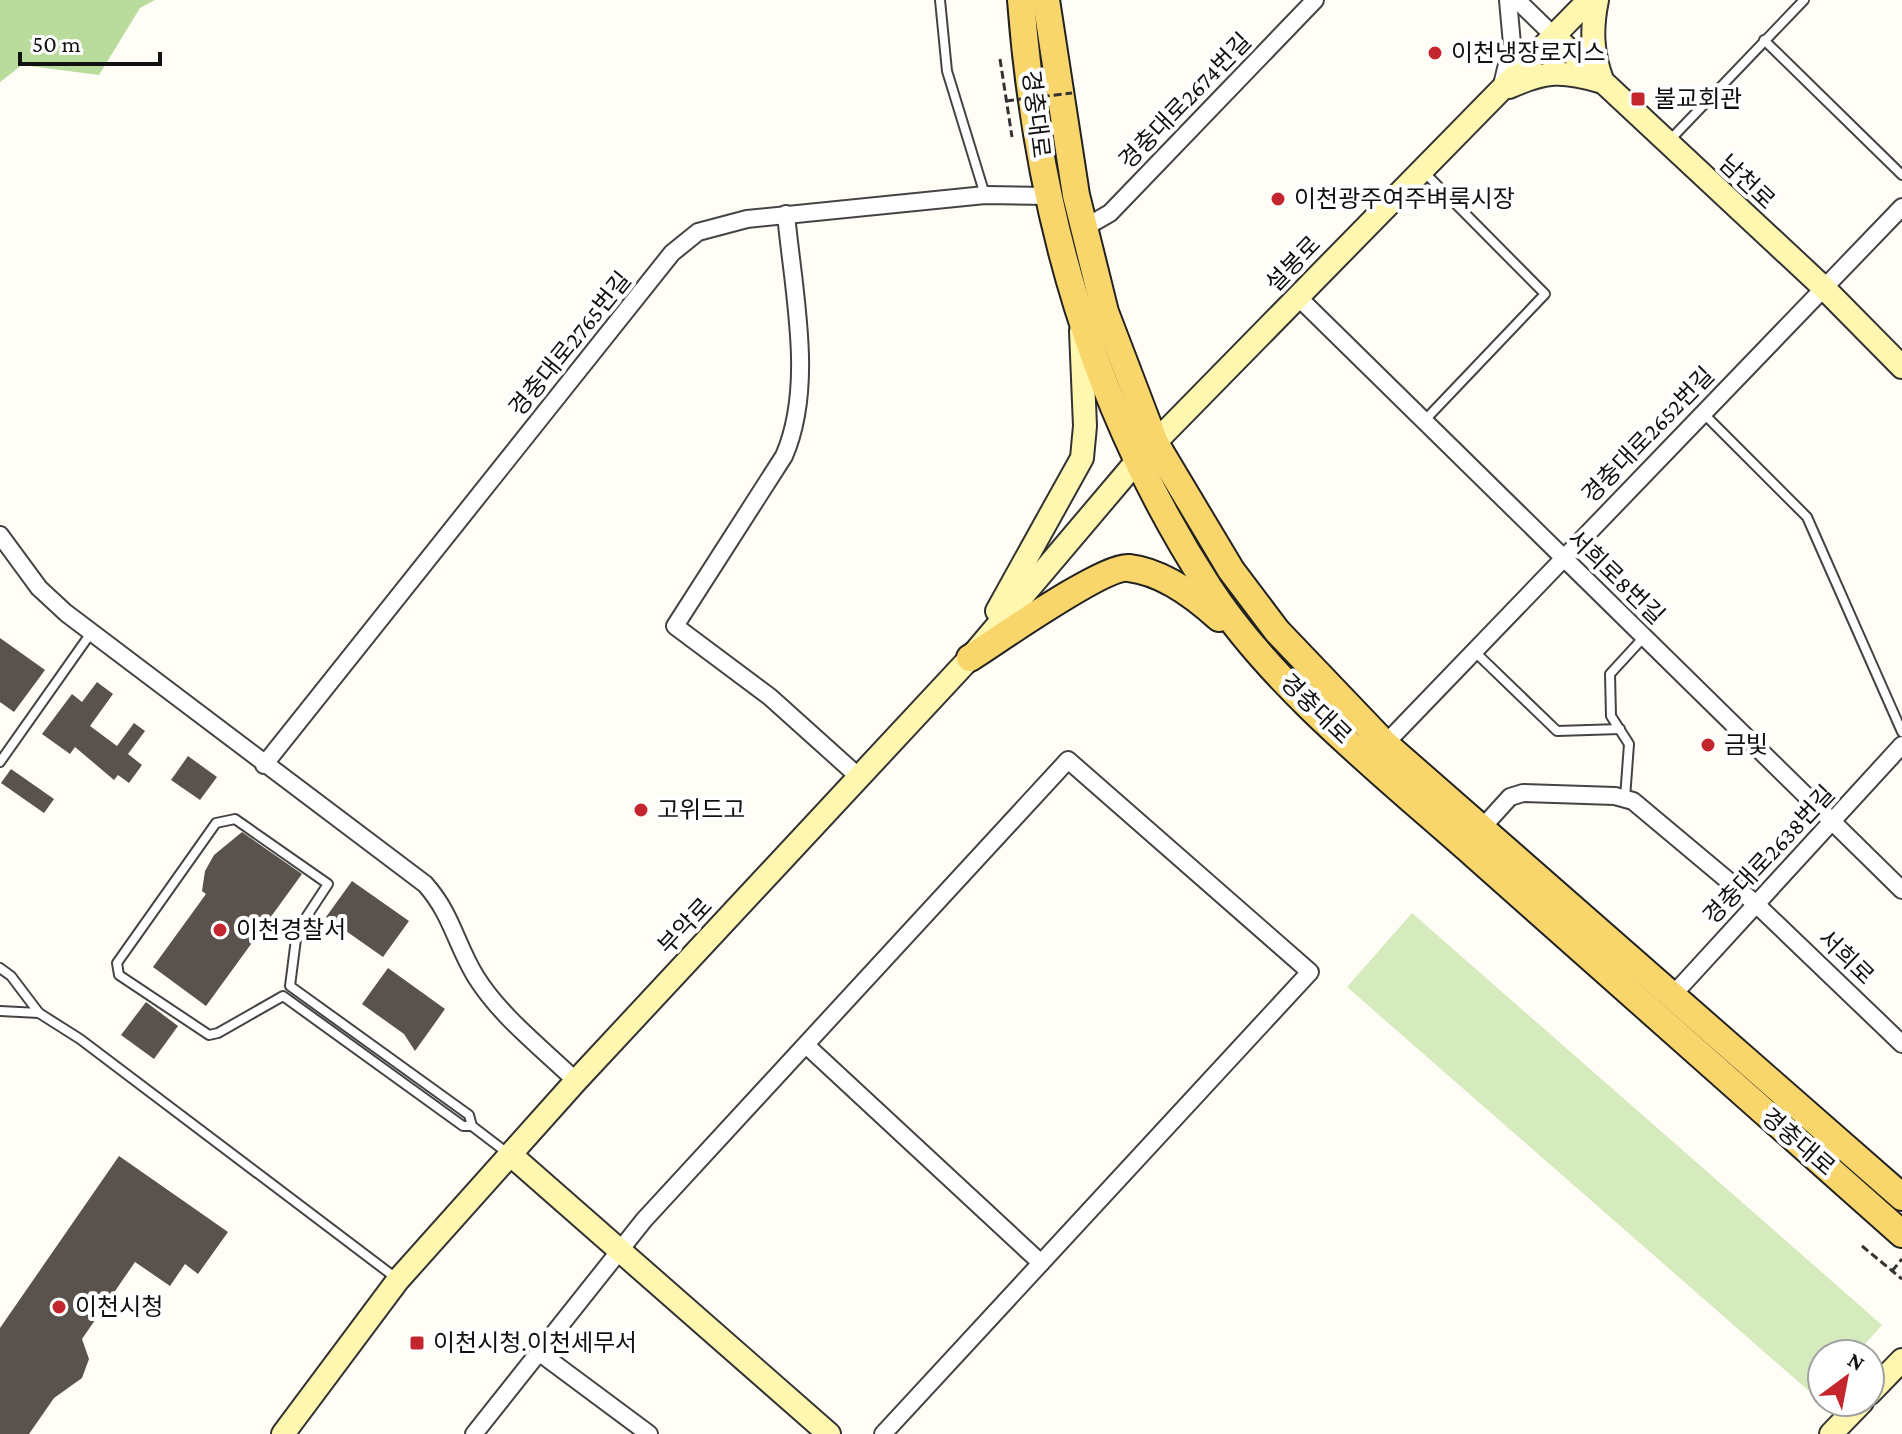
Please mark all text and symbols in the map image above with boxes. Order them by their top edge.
scale bar [20,16,160,66]
street label: 경충대로2674번길 [1113,27,1256,174]
text: 50 m [32,30,81,57]
place label: 이천냉장로지스 [1451,39,1606,66]
marker: 이천냉장로지스 [1426,44,1444,62]
street label: 경충대로 [1018,68,1055,159]
place label: 불교회관 [1654,85,1742,112]
marker: 불교회관 [1629,90,1647,108]
street label: 남천로 [1714,149,1781,214]
place label: 이천광주여주벼룩시장 [1294,185,1515,212]
marker: 이천광주여주벼룩시장 [1269,190,1287,208]
street label: 설봉로 [1260,230,1325,297]
street label: 경충대로2765번길 [503,266,636,421]
street label: 경충대로2652번길 [1576,361,1719,508]
street label: 서희로8번길 [1563,524,1670,629]
street label: 경충대로 [1275,668,1357,749]
place label: 금빛 [1724,731,1768,758]
marker: 금빛 [1699,736,1717,754]
street label: 경충대로2638번길 [1698,780,1840,930]
place label: 고위드고 [657,796,745,823]
marker: 고위드고 [632,801,650,819]
street label: 부악로 [652,892,717,959]
place label: 이천경찰서 [236,916,346,943]
marker: 이천경찰서 [211,921,229,939]
street label: 서희로 [1813,924,1880,989]
street label: 경충대로 [1756,1102,1841,1181]
place label: 이천시청 [75,1293,163,1320]
marker: 이천시청 [50,1298,68,1316]
place label: 이천시청.이천세무서 [433,1329,637,1356]
marker: 이천시청.이천세무서 [408,1334,426,1352]
north arrow [1806,1338,1886,1418]
text: N [1843,1347,1869,1376]

